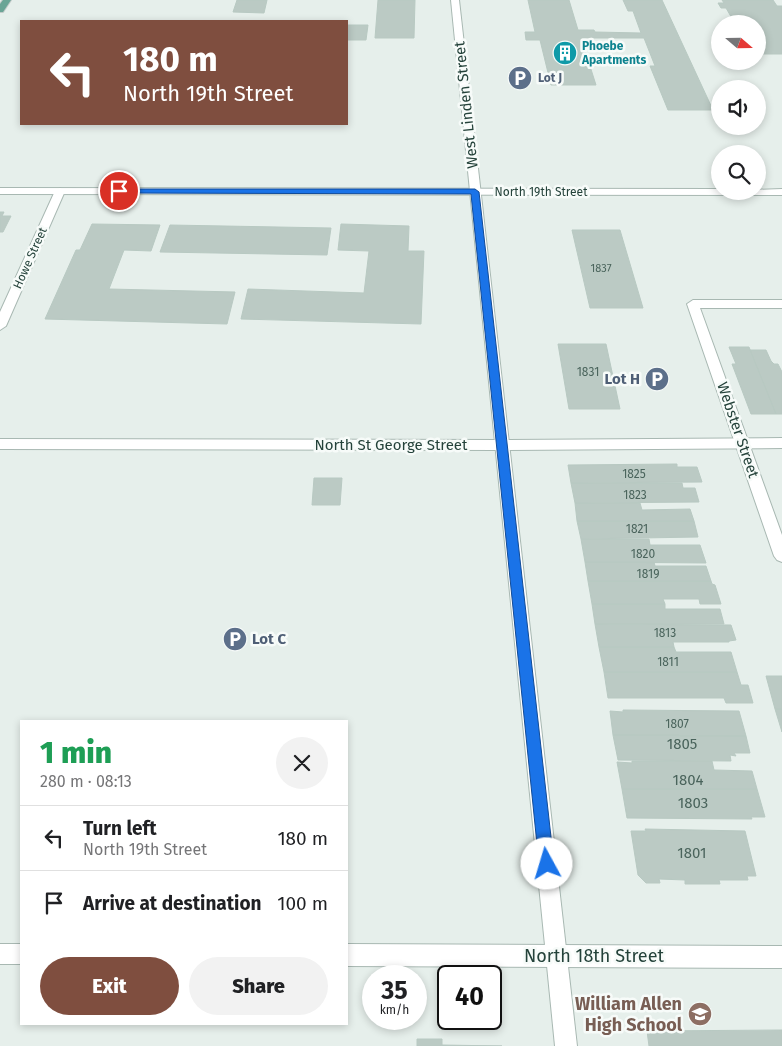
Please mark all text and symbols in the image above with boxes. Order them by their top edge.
north arrow [711,15,766,70]
map controls [711,15,766,200]
text: 180 m [123,38,218,80]
place label: Phoebe Apartments [581,39,646,67]
icon: left [40,40,105,105]
street label: West Linden Street [450,40,482,170]
building icon: Phoebe Apartments [552,40,578,66]
parking icon: Lot J [507,65,533,91]
place label: Lot J [538,71,562,85]
text: North 19th Street [123,80,293,107]
button: sound [711,80,766,135]
button: search [711,145,766,200]
pin [98,170,140,212]
icon: arrive [105,177,133,205]
street label: North 19th Street [495,185,588,199]
street label: Howe Street [10,224,50,291]
house number: 1837 [590,262,612,275]
house number: 1831 [577,365,599,379]
parking icon: Lot H [644,366,670,392]
place label: Lot H [605,370,640,388]
street label: Webster Street [713,380,763,481]
street label: North St George Street [315,436,468,454]
house number: 1825 [622,467,646,481]
house number: 1823 [623,488,647,502]
house number: 1821 [626,522,648,536]
house number: 1820 [631,547,655,561]
house number: 1819 [637,567,659,581]
parking icon: Lot C [222,626,248,652]
house number: 1813 [654,626,676,640]
place label: Lot C [252,630,286,648]
house number: 1811 [657,655,679,669]
house number: 1807 [665,717,689,731]
text: 1 min [40,735,112,771]
house number: 1805 [667,735,697,753]
button: close [276,737,328,789]
house number: 1804 [672,771,704,789]
text: 280 m · 08:13 [40,772,132,791]
house number: 1803 [678,794,708,812]
text: Turn left [83,817,157,840]
icon: left [40,824,68,852]
text: 180 m [277,827,328,850]
position arrow [520,837,572,889]
text: North 19th Street [83,840,207,859]
house number: 1801 [677,844,707,862]
icon: arrive [40,889,68,917]
text: Arrive at destination [83,892,262,915]
text: 100 m [277,892,328,915]
street label: North 18th Street [524,945,664,967]
button: Exit [40,957,179,1015]
button: Share [189,957,328,1015]
speed limit sign: 40 [437,965,502,1030]
text: 35 [381,976,408,1006]
place label: William Allen High School [575,993,683,1036]
school or university icon: William Allen High School [687,1001,713,1027]
text: km/h [380,1003,409,1017]

